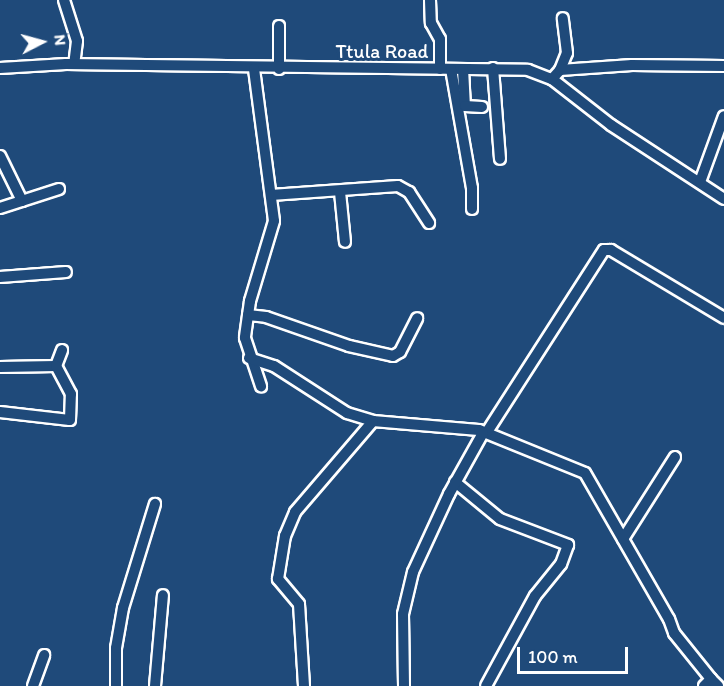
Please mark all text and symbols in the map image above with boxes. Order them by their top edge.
north arrow [12,12,72,72]
text: N [50,34,70,46]
street label: Ttula Road [336,39,428,63]
scale bar [520,635,631,673]
text: 100 m [528,646,578,668]

